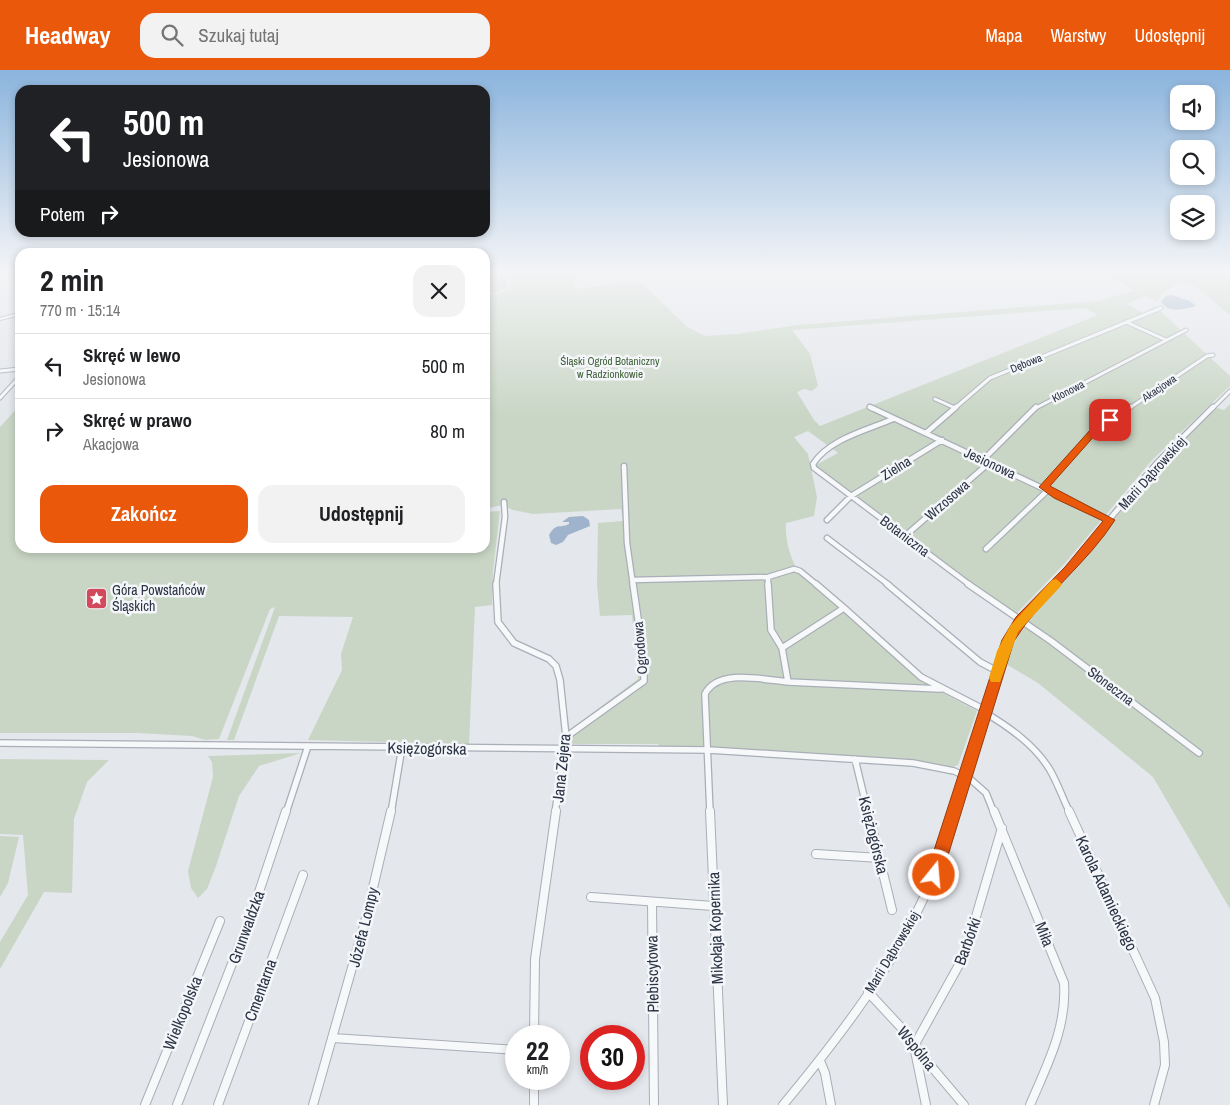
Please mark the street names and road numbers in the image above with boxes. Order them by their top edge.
street label: Dębowa [1008,350,1044,376]
street label: Akacjowa [1138,371,1179,405]
street label: Klonowa [1049,377,1087,405]
street label: Marii Dąbrowskiej [1114,433,1190,513]
street label: Jesionowa [961,443,1019,483]
street label: Zielna [878,452,915,484]
street label: Wrzosowa [921,475,974,524]
street label: Botaniczna [877,512,934,561]
street label: Ogrodowa [629,620,651,675]
street label: Słoneczna [1084,663,1138,710]
street label: Jana Zejera [546,732,576,804]
street label: Księżogórska [387,736,468,760]
street label: Księżogórska [854,794,894,877]
street label: Karola Adamieckiego [1071,832,1143,954]
street label: Mikołaja Kopernika [702,871,728,985]
street label: Józefa Lompy [342,884,384,969]
street label: Grunwaldzka [223,887,270,967]
street label: Marii Dąbrowskiej [860,908,924,996]
street label: Barbórki [948,914,986,968]
street label: Miła [1030,918,1060,950]
street label: Plebiscytowa [640,934,664,1013]
street label: Cmentarna [239,955,282,1024]
street label: Wielkopolska [157,972,207,1053]
street label: Wspólna [892,1021,942,1075]

